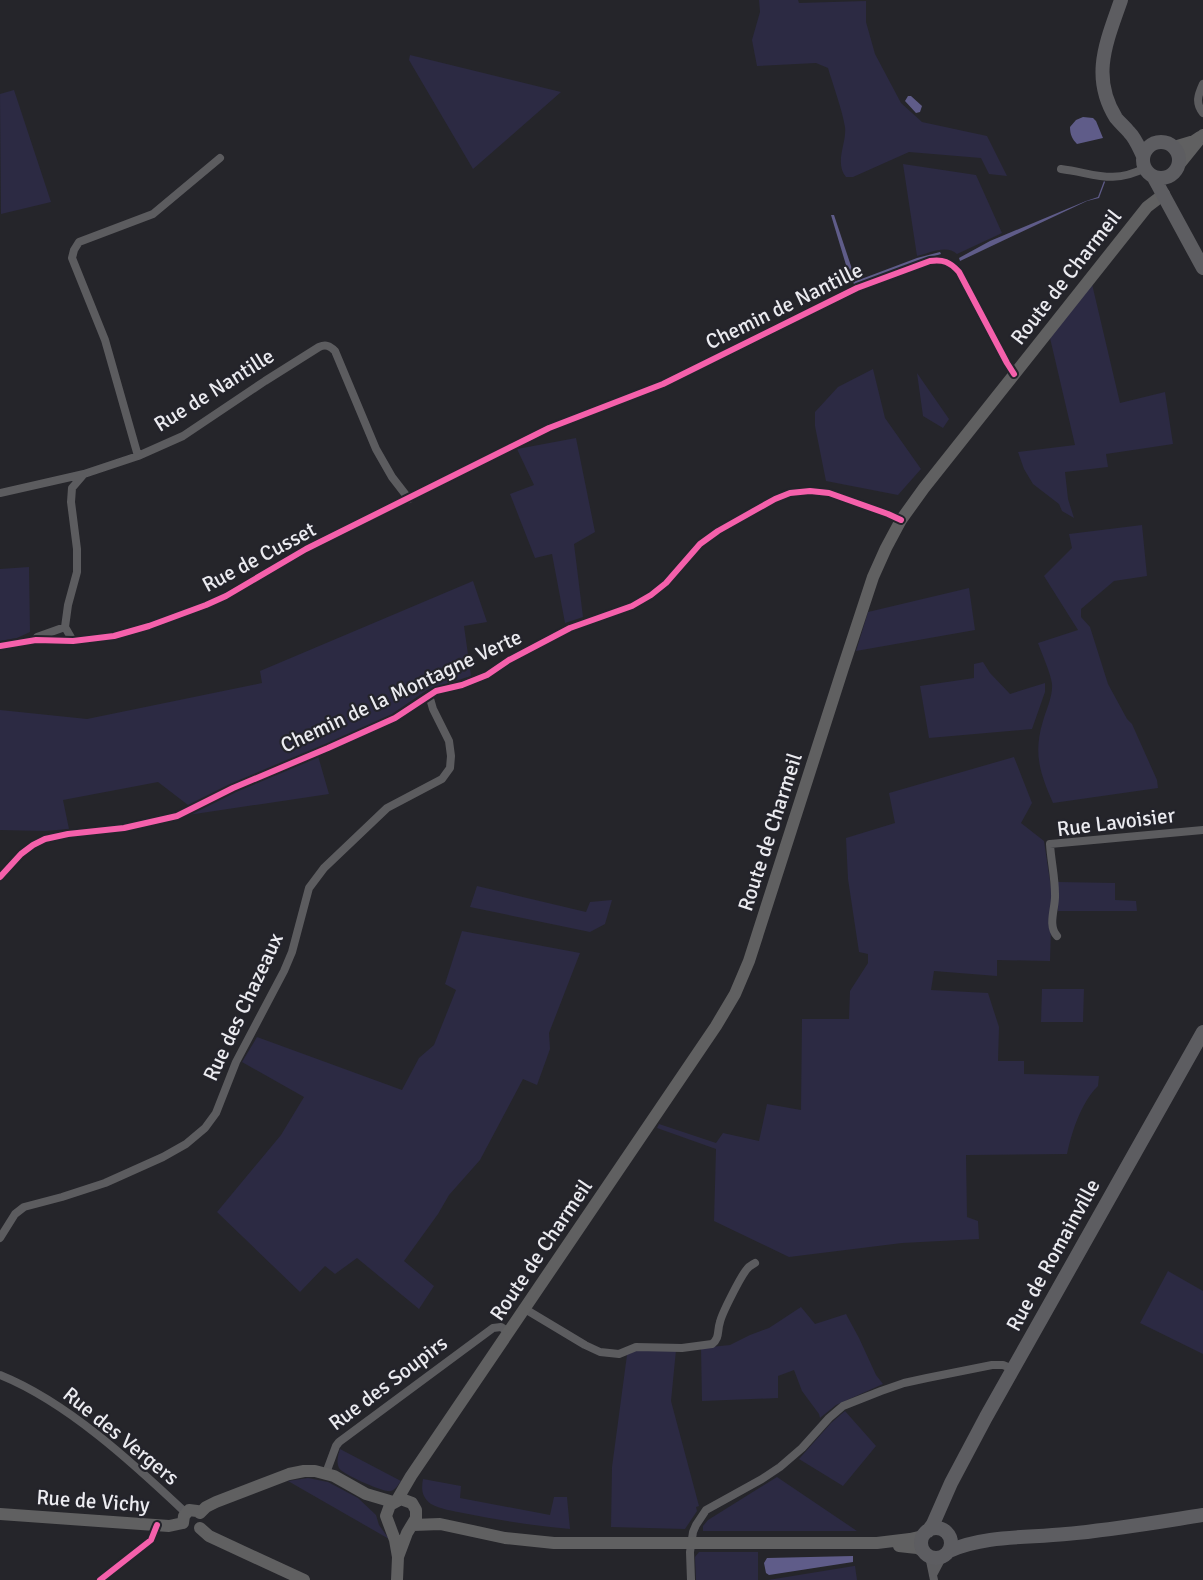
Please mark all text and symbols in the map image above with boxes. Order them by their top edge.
street label: Route de Charmeil [1005,204,1127,350]
street label: Chemin de Nantille [701,257,867,355]
street label: Rue de Nantille [149,343,279,437]
street label: Rue de Cusset [198,516,320,598]
street label: Chemin de la Montagne Verte [276,624,526,758]
street label: Route de Charmeil [732,750,808,914]
street label: Rue Lavoisier [1055,802,1177,842]
street label: Rue des Chazeaux [197,929,289,1085]
street label: Route de Charmeil [484,1174,598,1326]
street label: Rue de Romainville [1000,1174,1106,1336]
street label: Rue des Soupirs [323,1330,453,1436]
street label: Rue des Vergers [58,1381,184,1491]
street label: Rue de Vichy [35,1484,151,1518]

